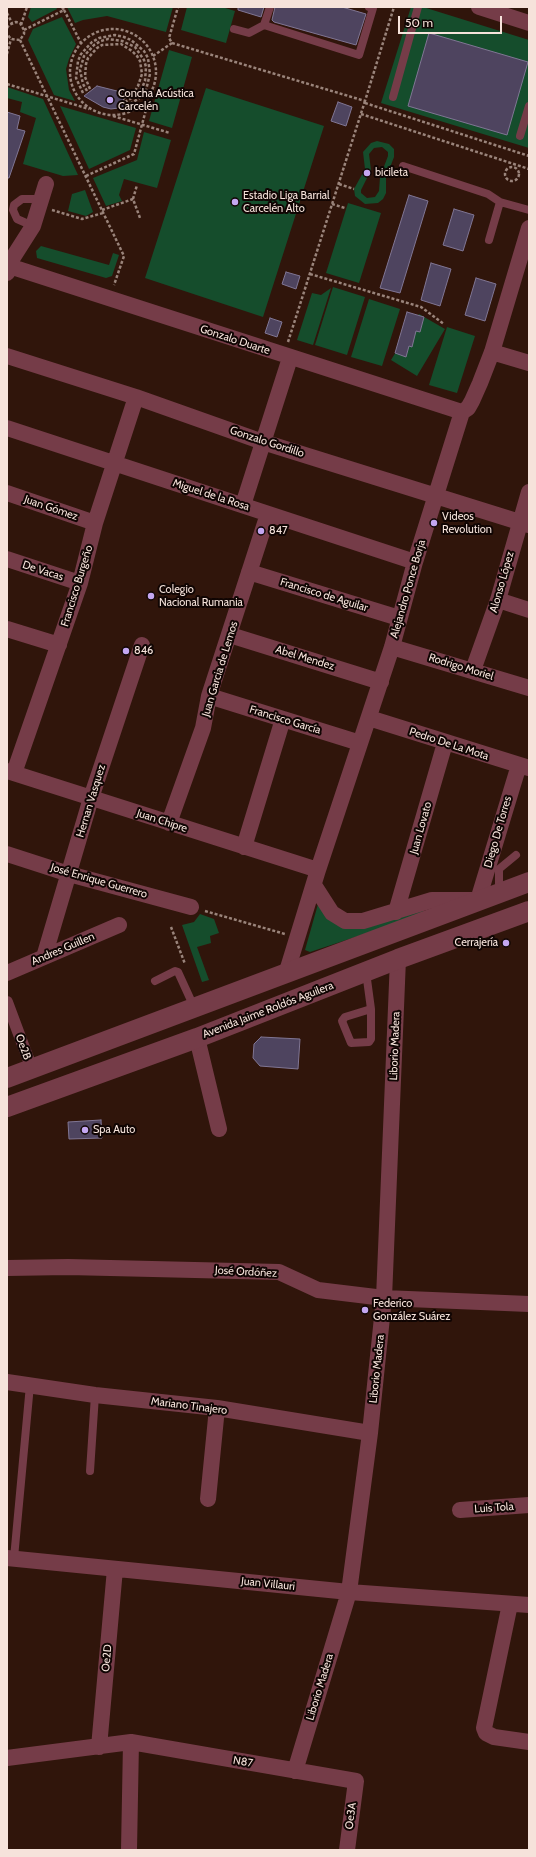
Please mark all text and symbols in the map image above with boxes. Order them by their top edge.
scale bar [400,8,504,34]
text: 50 m [405,15,433,30]
place label: Concha Acústica Carcelén [118,87,194,113]
marker: Concha Acústica Carcelén [105,95,115,105]
place label: bicileta [375,166,408,180]
marker: bicileta [362,168,372,178]
place label: Estadio Liga Barrial Carcelén Alto [243,189,330,215]
marker: Estadio Liga Barrial Carcelén Alto [230,197,240,207]
street label: Gonzalo Duarte [198,322,272,358]
street label: Gonzalo Gordillo [228,424,306,460]
street label: Miguel de la Rosa [171,476,251,514]
street label: Juan Gómez [22,493,80,523]
place label: Videos Revolution [442,510,492,536]
marker: Videos Revolution [429,518,439,528]
place label: 847 [269,524,288,538]
marker: 847 [256,526,266,536]
street label: Alejandro Ponce Borja [388,538,428,640]
street label: Francisco Burgeño [58,544,96,628]
street label: Alonso López [487,550,517,614]
street label: De Vacas [21,558,65,584]
street label: Francisco de Aguilar [278,575,370,615]
place label: Colegio Nacional Rumania [159,583,243,609]
marker: Colegio Nacional Rumania [146,591,156,601]
street label: Juan Garcia de Lemos [199,620,241,718]
street label: Abel Mendez [274,643,336,673]
place label: 846 [134,644,153,658]
marker: 846 [121,646,131,656]
street label: Rodrigo Moriel [427,651,495,683]
street label: Francisco García [248,703,322,737]
street label: Pedro De La Mota [408,725,490,763]
street label: Hernan Vasquez [74,763,108,839]
street label: Diego De Torres [481,795,515,869]
street label: Juan Lovato [407,800,435,856]
street label: Juan Chipre [135,807,189,835]
street label: José Enrique Guerrero [49,861,149,901]
street label: Andres Guillen [29,930,97,968]
place label: Cerrajería [455,936,498,950]
marker: Cerrajería [501,938,511,948]
street label: Avenida Jaime Roldós Aguilera [201,979,335,1041]
street label: Liborio Madera [387,1011,403,1081]
street label: Oe2B [12,1032,34,1062]
place label: Spa Auto [93,1123,135,1137]
marker: Spa Auto [80,1125,90,1135]
street label: José Ordóñez [215,1264,277,1280]
place label: Federico González Suárez [373,1297,450,1323]
marker: Federico González Suárez [360,1305,370,1315]
street label: Liborio Madera [367,1334,387,1404]
street label: Mariano Tinajero [150,1395,228,1417]
street label: Luis Tola [474,1500,514,1516]
street label: Juan Villauri [240,1575,296,1593]
street label: Oe2D [99,1644,115,1672]
street label: Liborio Madera [304,1652,336,1722]
street label: N87 [232,1754,254,1770]
street label: Oe3A [343,1802,359,1830]

